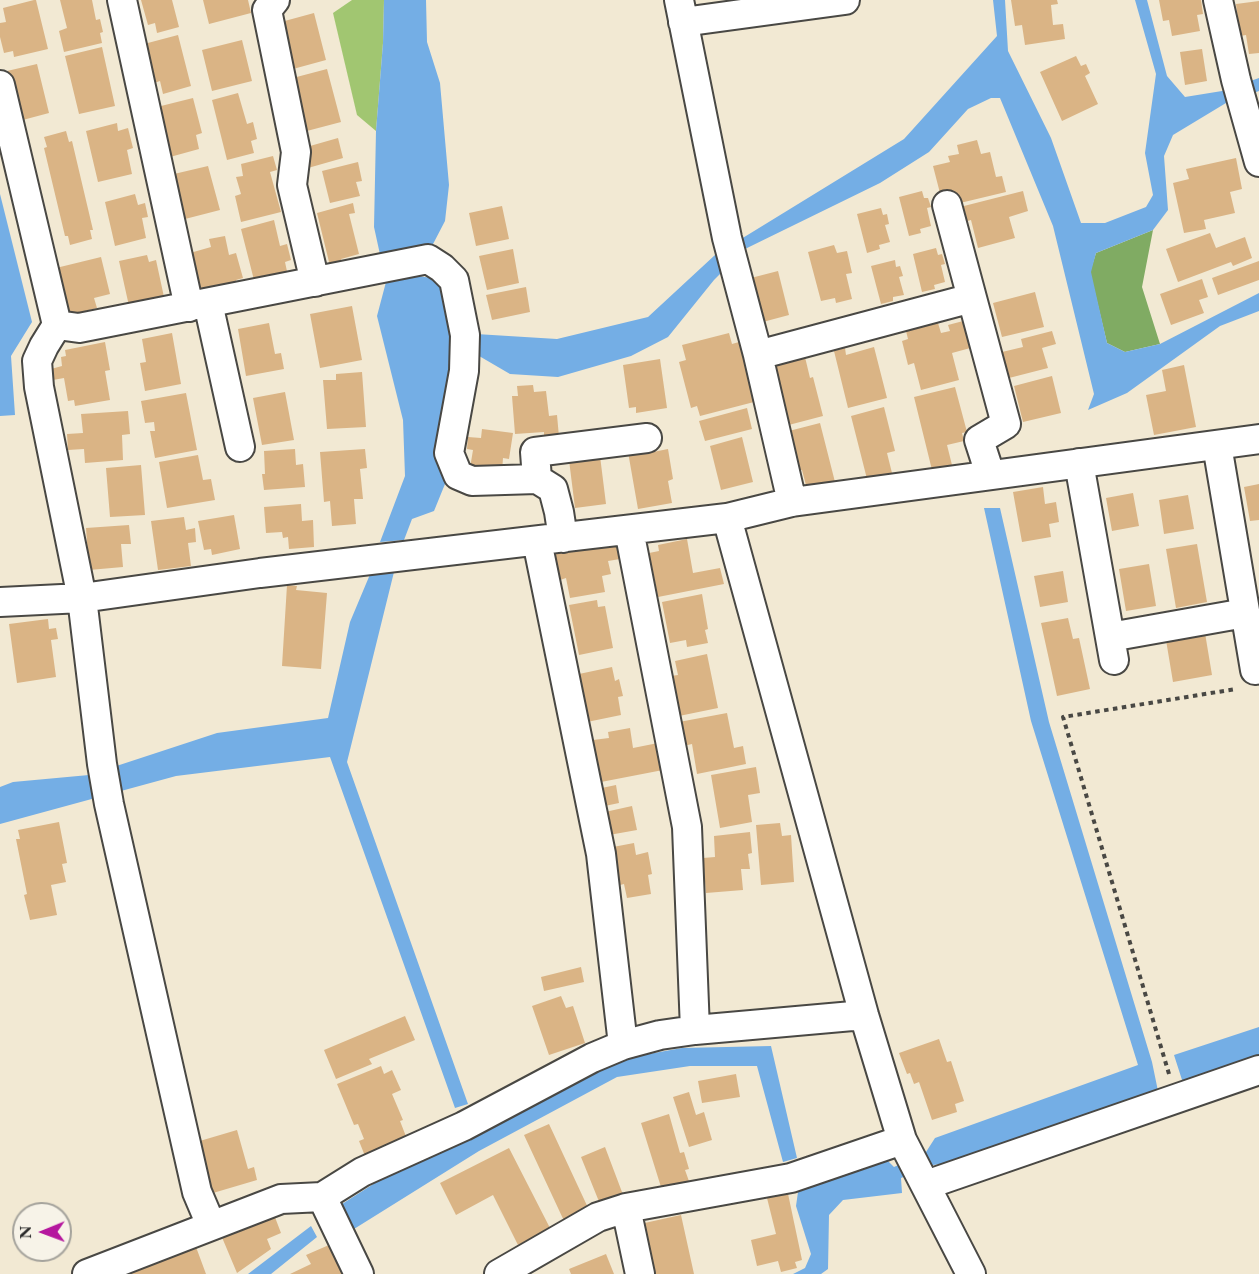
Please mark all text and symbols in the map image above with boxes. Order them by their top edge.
north arrow [12,1202,72,1262]
text: N [15,1226,36,1239]

